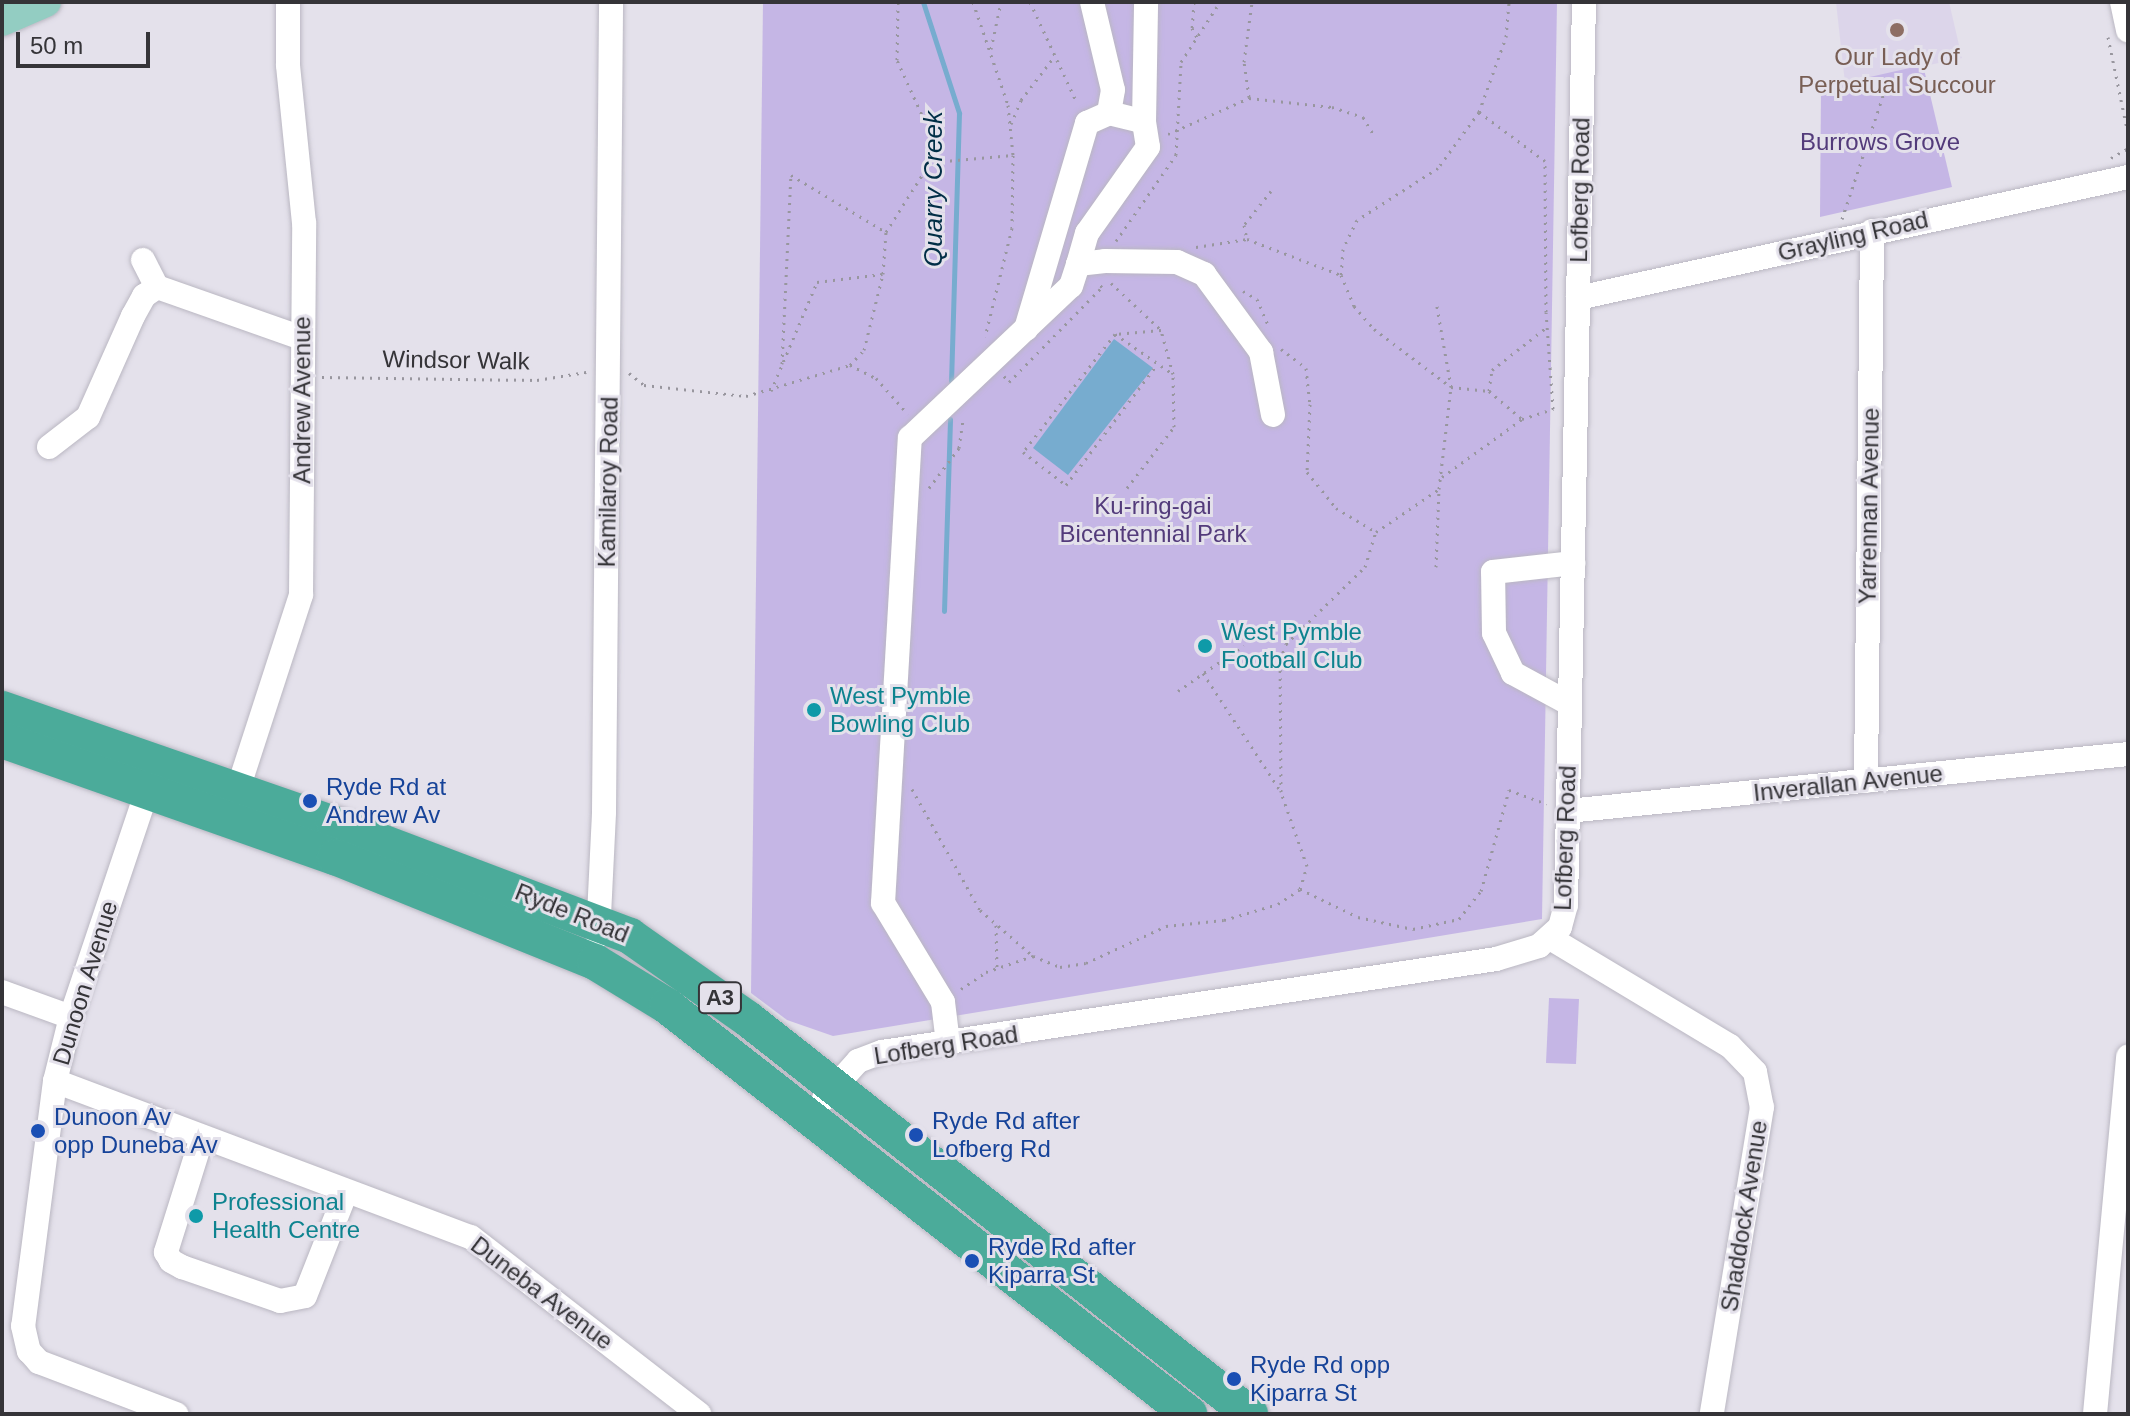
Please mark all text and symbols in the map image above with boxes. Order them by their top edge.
scale bar [20,16,154,66]
marker: Our Lady of Perpetual Succour [1888,21,1906,39]
text: 50 m [30,32,83,59]
place label: Our Lady of Perpetual Succour [1798,43,1996,99]
water label: Quarry Creek [918,111,950,267]
street label: Lofberg Road [1564,117,1596,263]
park label: Burrows Grove [1800,128,1960,156]
street label: Grayling Road [1775,205,1931,267]
street label: Andrew Avenue [288,315,316,485]
street label: Windsor Walk [382,344,530,376]
street label: Kamilaroy Road [592,396,624,568]
street label: Yarrennan Avenue [1853,407,1885,605]
park label: Ku-ring-gai Bicentennial Park [1060,492,1246,548]
place label: West Pymble Football Club [1221,618,1362,674]
marker: West Pymble Football Club [1196,637,1214,655]
place label: West Pymble Bowling Club [830,682,971,738]
marker: West Pymble Bowling Club [805,701,823,719]
street label: Inverallan Avenue [1751,759,1945,807]
street label: Lofberg Road [1548,765,1582,911]
place label: Ryde Rd at Andrew Av [326,773,446,829]
marker: Ryde Rd at Andrew Av [301,792,319,810]
street label: Ryde Road [511,877,633,949]
street label: Dunoon Avenue [46,897,124,1069]
road number: A3 [696,980,744,1016]
street label: Lofberg Road [872,1019,1020,1071]
place label: Dunoon Av opp Duneba Av [54,1103,219,1159]
place label: Ryde Rd after Lofberg Rd [932,1107,1080,1163]
street label: Shaddock Avenue [1715,1118,1773,1314]
marker: Dunoon Av opp Duneba Av [29,1122,47,1140]
marker: Ryde Rd after Lofberg Rd [907,1126,925,1144]
place label: Professional Health Centre [212,1188,360,1244]
marker: Professional Health Centre [187,1207,205,1225]
street label: Duneba Avenue [465,1230,619,1356]
place label: Ryde Rd after Kiparra St [988,1233,1136,1289]
marker: Ryde Rd after Kiparra St [963,1252,981,1270]
place label: Ryde Rd opp Kiparra St [1250,1351,1390,1407]
marker: Ryde Rd opp Kiparra St [1225,1370,1243,1388]

